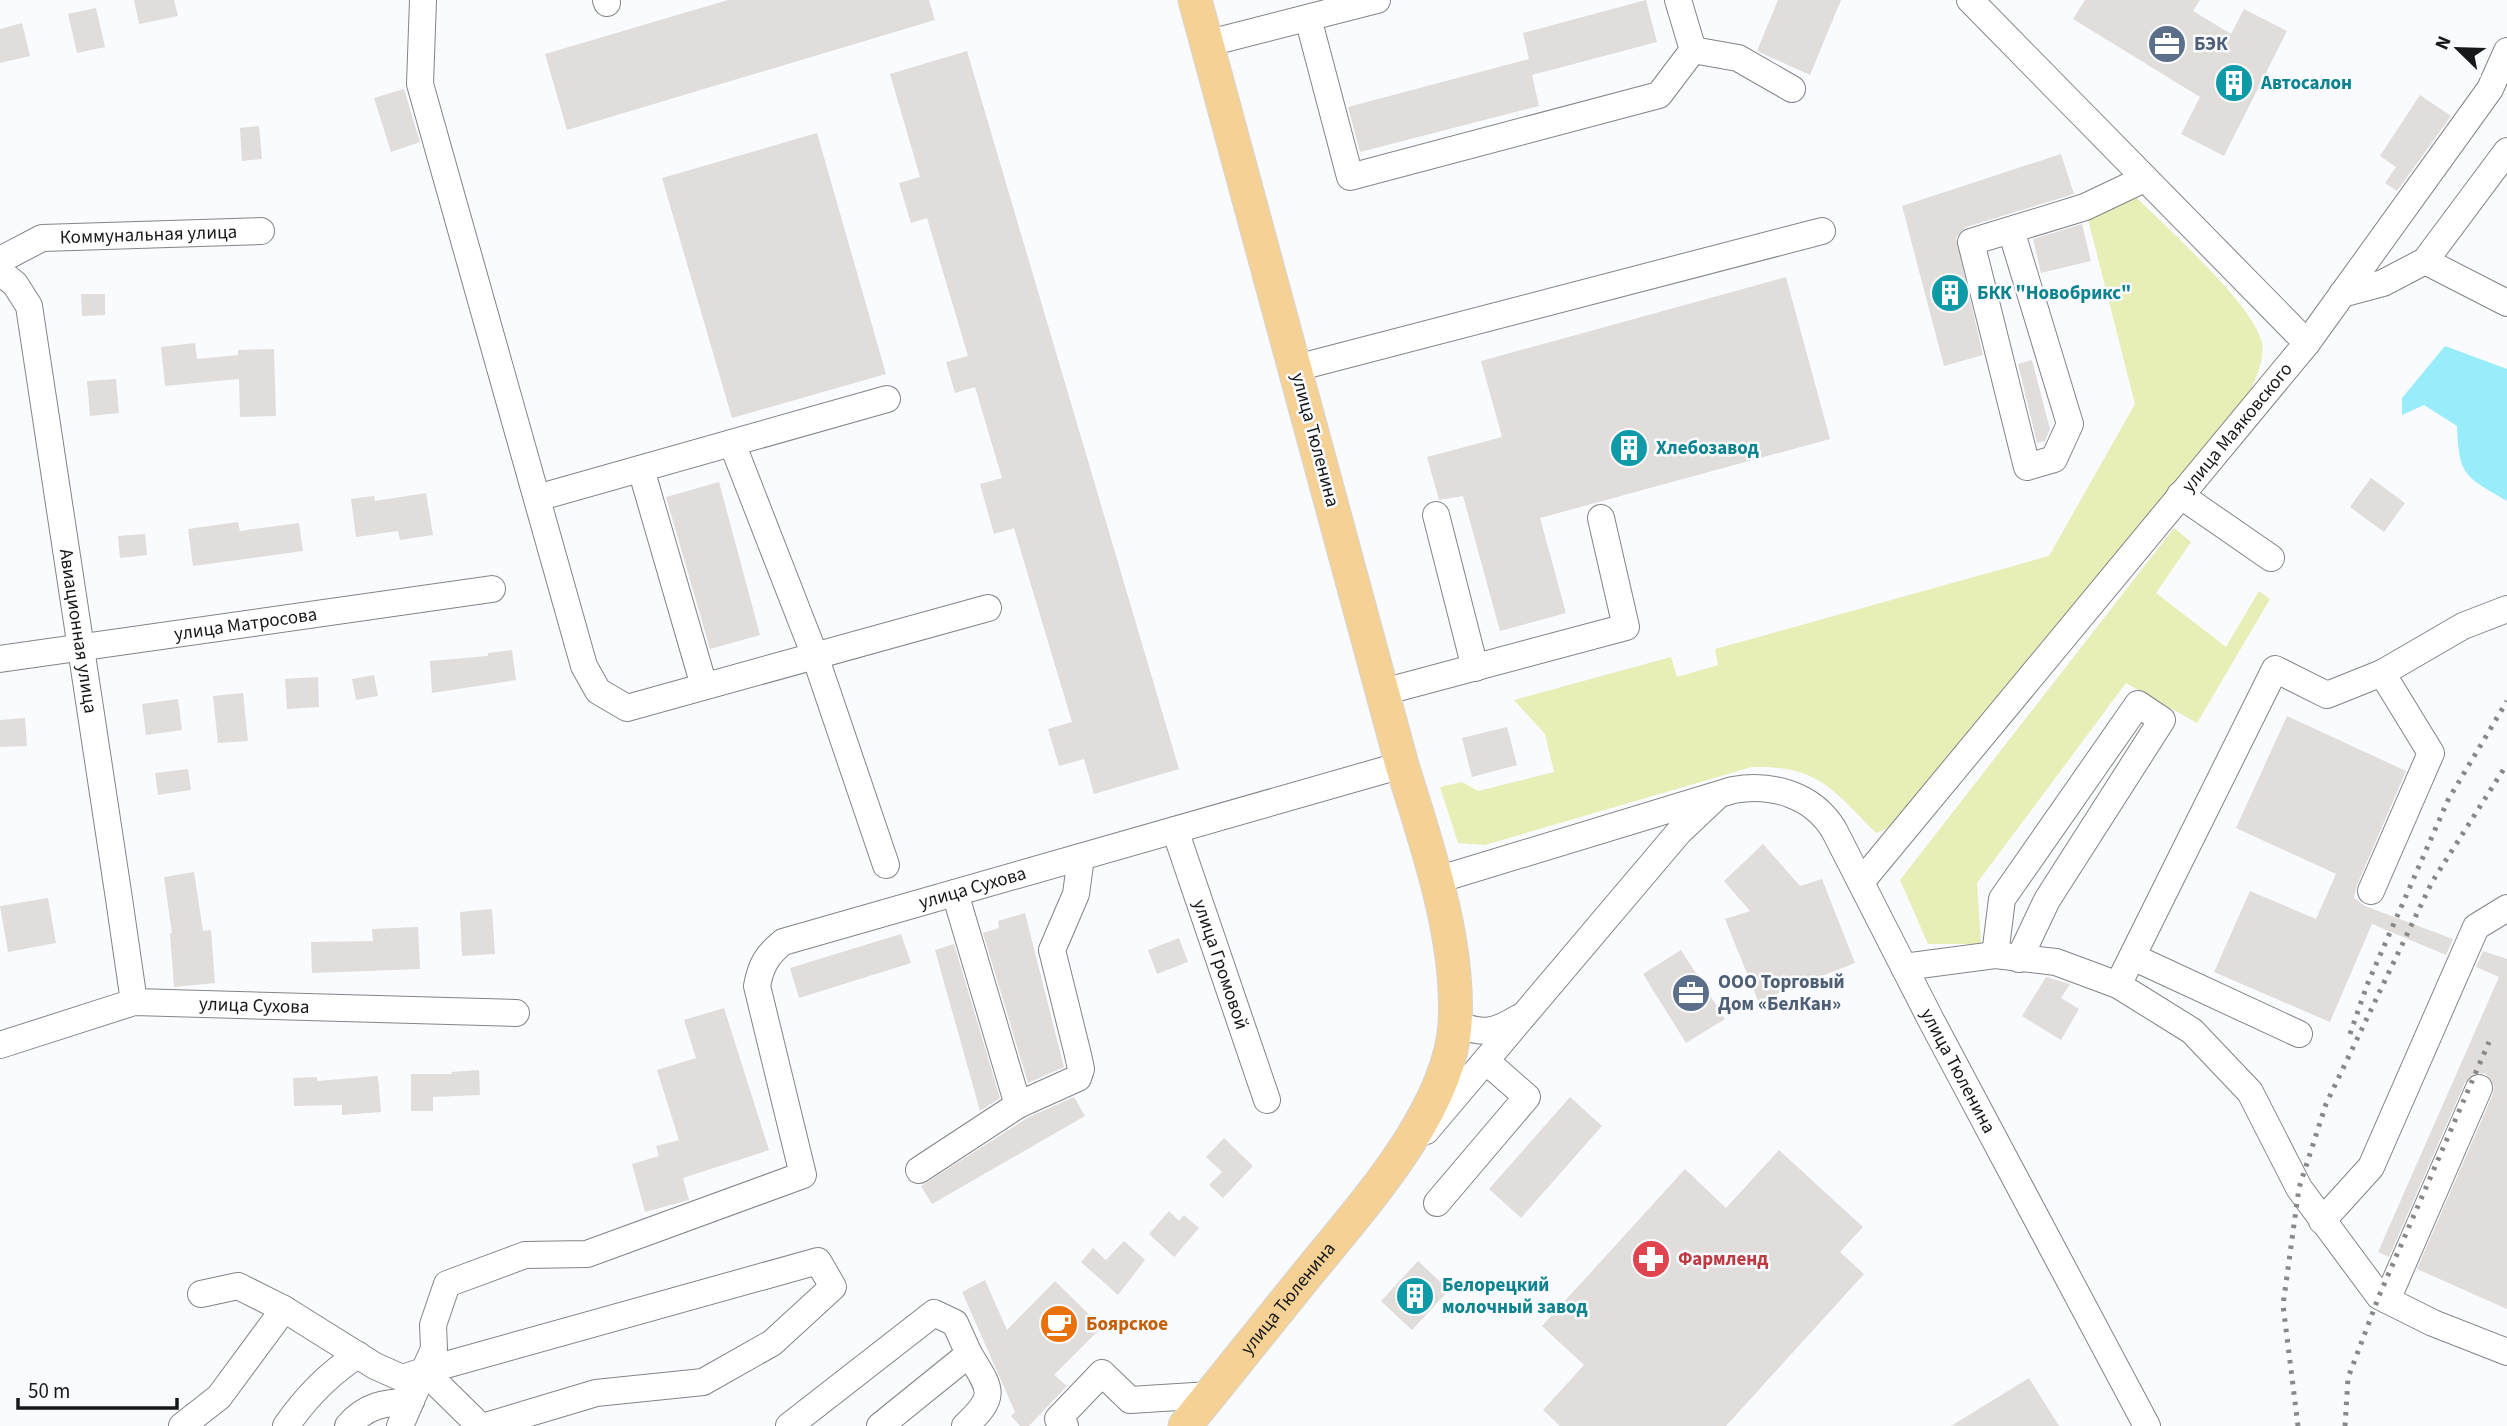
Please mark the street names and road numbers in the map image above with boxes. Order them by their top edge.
street label: Коммунальная улица [59,218,238,251]
street label: улица Маяковского [2175,357,2299,498]
street label: улица Тюленина [1284,370,1346,510]
street label: Авиационная улица [52,547,104,715]
street label: улица Матросова [172,601,319,648]
street label: улица Сухова [916,860,1029,916]
street label: улица Громовой [1186,896,1255,1033]
street label: улица Сухова [199,990,310,1021]
street label: улица Тюленина [1914,1004,2002,1138]
street label: улица Тюленина [1234,1236,1342,1361]

